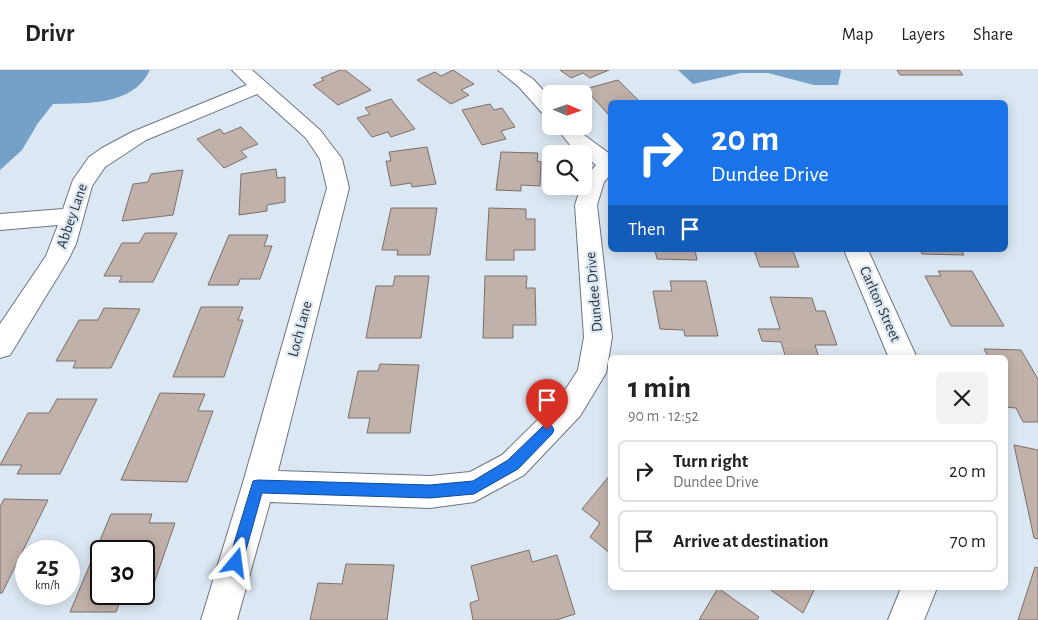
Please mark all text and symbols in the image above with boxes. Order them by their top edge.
text: Drivr [25,22,74,46]
text: Map [842,26,873,44]
text: Layers [901,26,945,44]
text: Share [973,26,1013,44]
north arrow [542,85,592,135]
map controls [542,85,592,195]
icon: right [628,120,693,185]
text: 20 m [711,122,779,157]
button: search [542,145,592,195]
text: Dundee Drive [711,163,829,185]
street label: Abbey Lane [54,182,90,250]
icon: arrive [676,215,704,243]
text: Then [628,220,666,239]
street label: Dundee Drive [583,251,605,333]
street label: Carlton Street [857,264,903,344]
street label: Loch Lane [285,299,315,359]
button: close [936,372,988,424]
text: 1 min [628,373,691,403]
pin [526,379,568,430]
icon: arrive [533,386,561,414]
text: 90 m · 12:52 [628,408,699,424]
text: Turn right [673,452,748,471]
icon: right [630,457,658,485]
text: 20 m [949,462,986,481]
text: Dundee Drive [673,474,759,490]
icon: arrive [630,527,658,555]
text: Arrive at destination [673,532,829,551]
text: 70 m [950,532,986,551]
position arrow [209,536,261,588]
speed limit sign: 30 [90,540,155,605]
text: 25 [36,554,59,579]
text: km/h [35,579,60,591]

